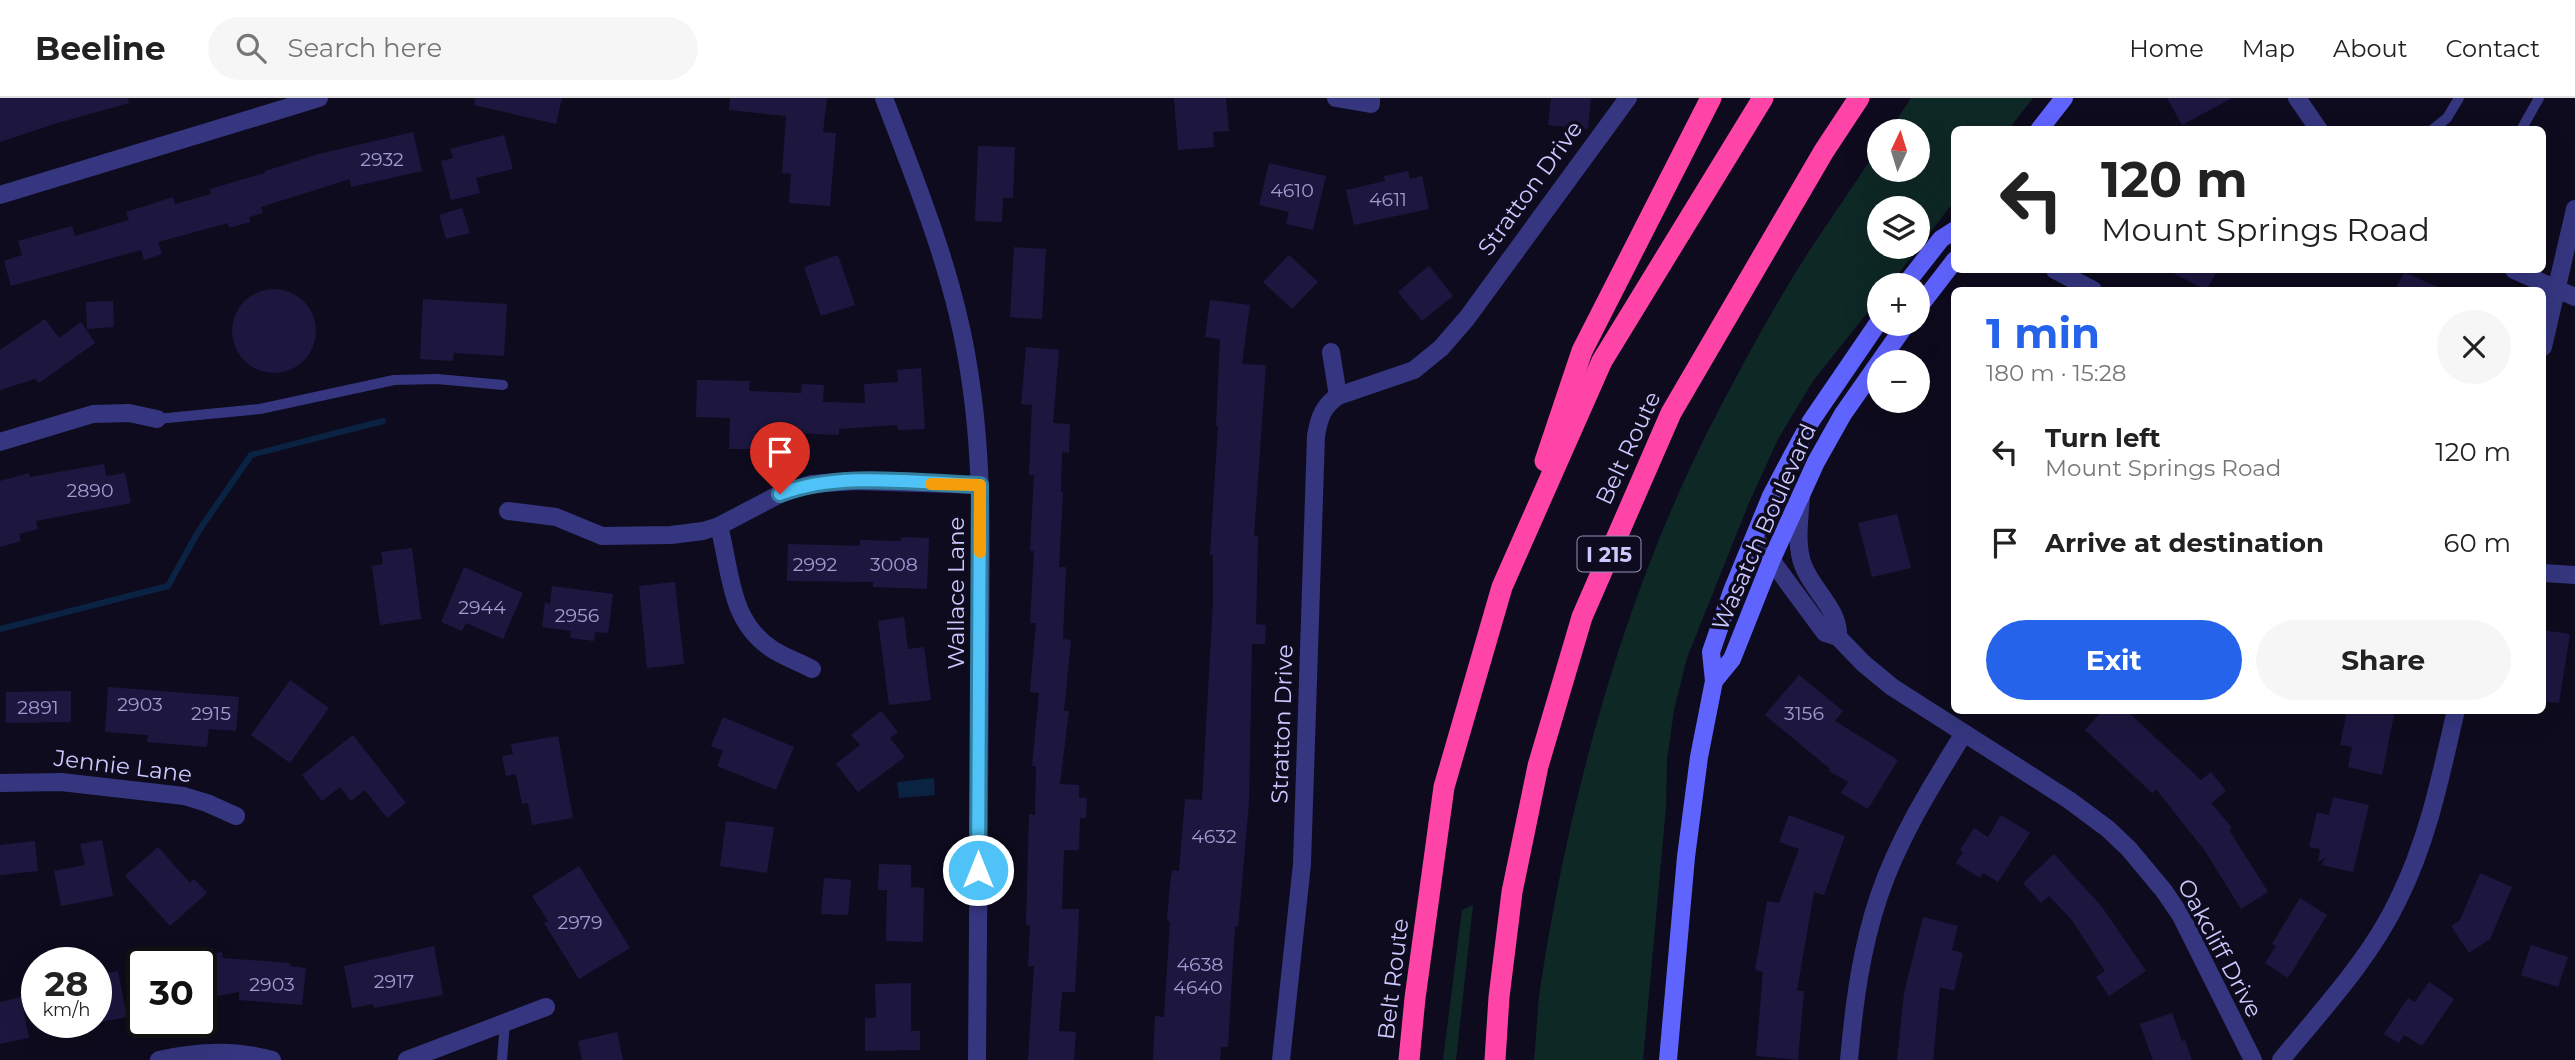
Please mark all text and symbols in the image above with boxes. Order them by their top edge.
search box [208,17,698,80]
text: Beeline [35,28,166,68]
icon: search [232,29,270,67]
text: Search here [288,32,442,64]
text: Home [2129,34,2204,63]
text: Map [2242,34,2295,63]
text: About [2333,34,2407,63]
text: Contact [2445,34,2540,63]
street label: Stratton Drive [1472,115,1588,261]
north arrow [1867,119,1930,182]
map controls [1867,119,1930,413]
house number: 2932 [360,148,404,171]
text: 120 m [2101,150,2248,209]
icon: left [1986,154,2077,245]
house number: 4610 [1270,179,1314,202]
house number: 4611 [1369,188,1407,211]
button: layers [1867,196,1930,259]
text: Mount Springs Road [2101,210,2430,249]
button: + [1867,273,1930,336]
text: 1 min [1986,307,2100,359]
button: close [2437,310,2511,384]
button: − [1867,350,1930,413]
text: 180 m · 15:28 [1986,359,2126,387]
street label: Belt Route [1590,387,1666,509]
street label: Wasatch Boulevard [1706,419,1822,635]
pin [750,422,810,494]
text: Turn left [2045,422,2161,454]
icon: arrive [761,433,799,471]
icon: left [1986,433,2024,471]
text: 120 m [2435,436,2511,468]
text: Mount Springs Road [2045,454,2281,482]
house number: 2890 [66,479,114,502]
street label: Wallace Lane [942,516,970,670]
icon: arrive [1986,524,2024,562]
text: Arrive at destination [2045,527,2324,559]
text: 60 m [2444,527,2511,559]
road number: I 215 [1578,536,1640,572]
house number: 2992 [793,553,838,576]
house number: 3008 [870,553,918,576]
house number: 2944 [458,596,506,619]
house number: 2956 [555,604,599,627]
button: Exit [1986,620,2242,700]
button: Share [2256,620,2511,700]
street label: Stratton Drive [1265,644,1299,804]
house number: 2903 [117,693,163,716]
house number: 2891 [17,696,59,719]
house number: 2915 [191,702,231,725]
house number: 3156 [1784,702,1824,725]
street label: Jennie Lane [51,744,194,788]
house number: 4632 [1191,825,1237,848]
position arrow [941,833,1015,907]
street label: Oakcliff Drive [2172,874,2268,1022]
house number: 2979 [558,911,602,934]
street label: Belt Route [1372,917,1414,1041]
speed limit sign: 30 [126,947,217,1038]
house number: 4638 [1177,953,1223,976]
text: 28 [45,962,88,1005]
house number: 2917 [374,970,414,993]
house number: 2903 [249,973,295,996]
house number: 4640 [1173,976,1223,999]
text: km/h [42,999,91,1021]

